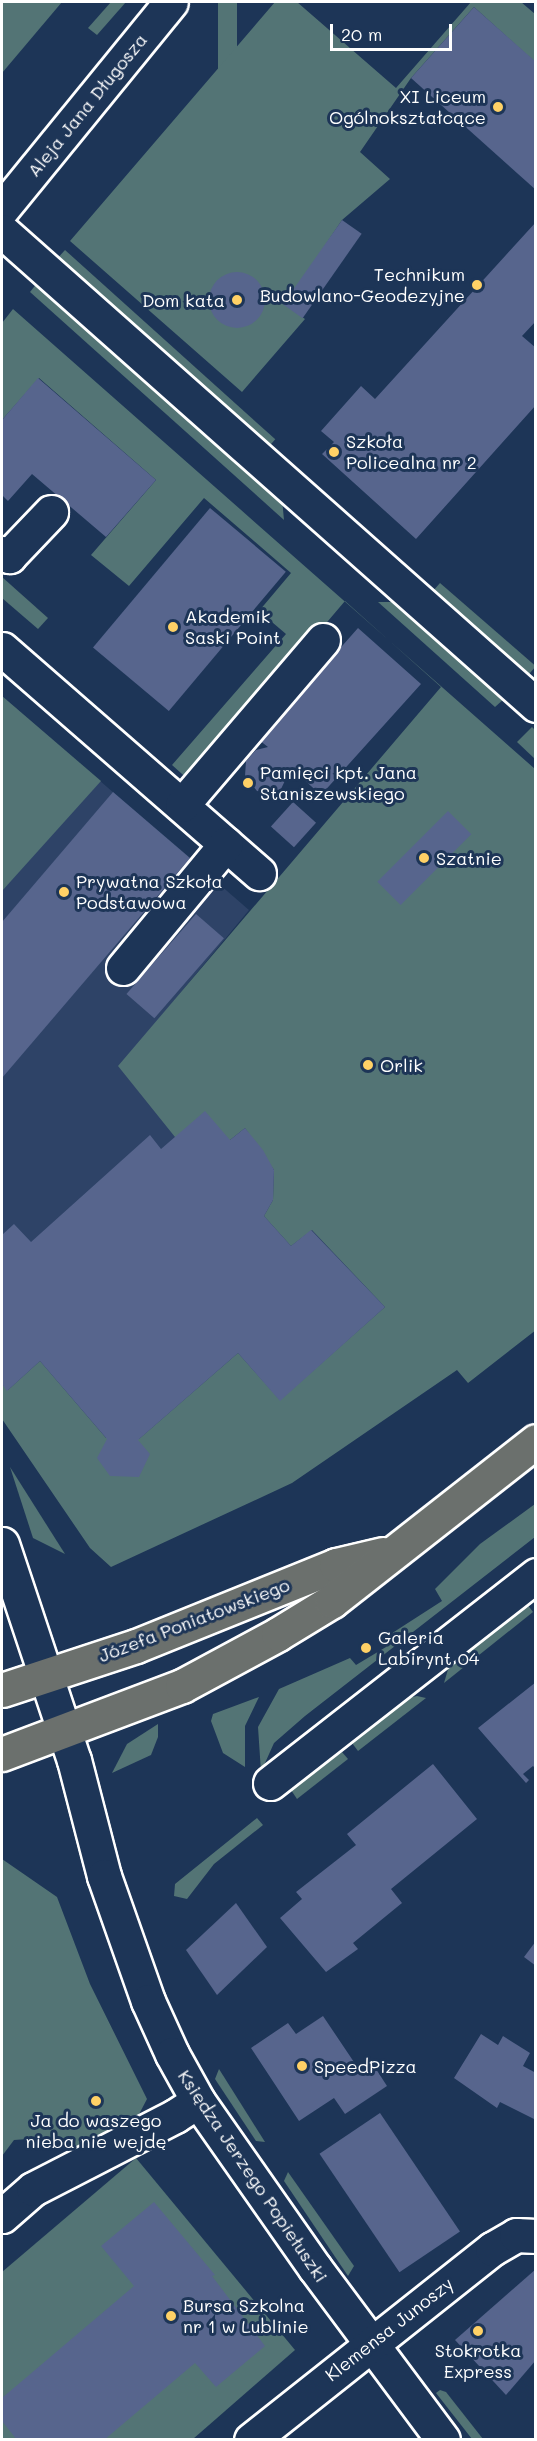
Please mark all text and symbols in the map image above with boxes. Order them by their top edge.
scale bar [333,12,454,50]
text: 20 m [341,22,382,46]
street label: Aleja Jana Długosza [23,29,151,181]
place label: XI Liceum Ogólnokształcące [329,86,486,128]
marker: XI Liceum Ogólnokształcące [491,100,505,114]
place label: Technikum Budowlano-Geodezyjne [260,264,465,306]
marker: Technikum Budowlano-Geodezyjne [470,278,484,292]
place label: Dom kata [142,289,225,311]
marker: Dom kata [230,293,244,307]
place label: Szkoła Policealna nr 2 [346,431,477,474]
marker: Szkoła Policealna nr 2 [327,445,341,459]
place label: Akademik Saski Point [185,606,281,648]
marker: Akademik Saski Point [166,620,180,634]
place label: Pamięci kpt. Jana Staniszewskiego [260,762,417,804]
marker: Pamięci kpt. Jana Staniszewskiego [241,776,255,790]
place label: Szatnie [436,847,502,869]
marker: Szatnie [417,851,431,865]
place label: Prywatna Szkoła Podstawowa [76,871,223,914]
marker: Prywatna Szkoła Podstawowa [57,885,71,899]
place label: Orlik [380,1054,423,1076]
marker: Orlik [361,1058,375,1072]
street label: Józefa Poniatowskiego [96,1574,292,1666]
place label: Galeria Labirynt 04 [378,1627,479,1670]
marker: Galeria Labirynt 04 [359,1641,373,1655]
place label: SpeedPizza [314,2055,417,2077]
marker: SpeedPizza [295,2059,309,2073]
street label: Księdza Jerzego Popiełuszki [174,2066,332,2286]
marker: Ja do waszego nieba nie wejdę [89,2094,103,2108]
place label: Ja do waszego nieba nie wejdę [25,2110,167,2152]
street label: Klemensa Junoszy [321,2272,457,2386]
place label: Bursa Szkolna nr 1 w Lublinie [183,2295,309,2338]
marker: Bursa Szkolna nr 1 w Lublinie [164,2309,178,2323]
marker: Stokrotka Express [471,2324,485,2338]
place label: Stokrotka Express [435,2340,521,2382]

